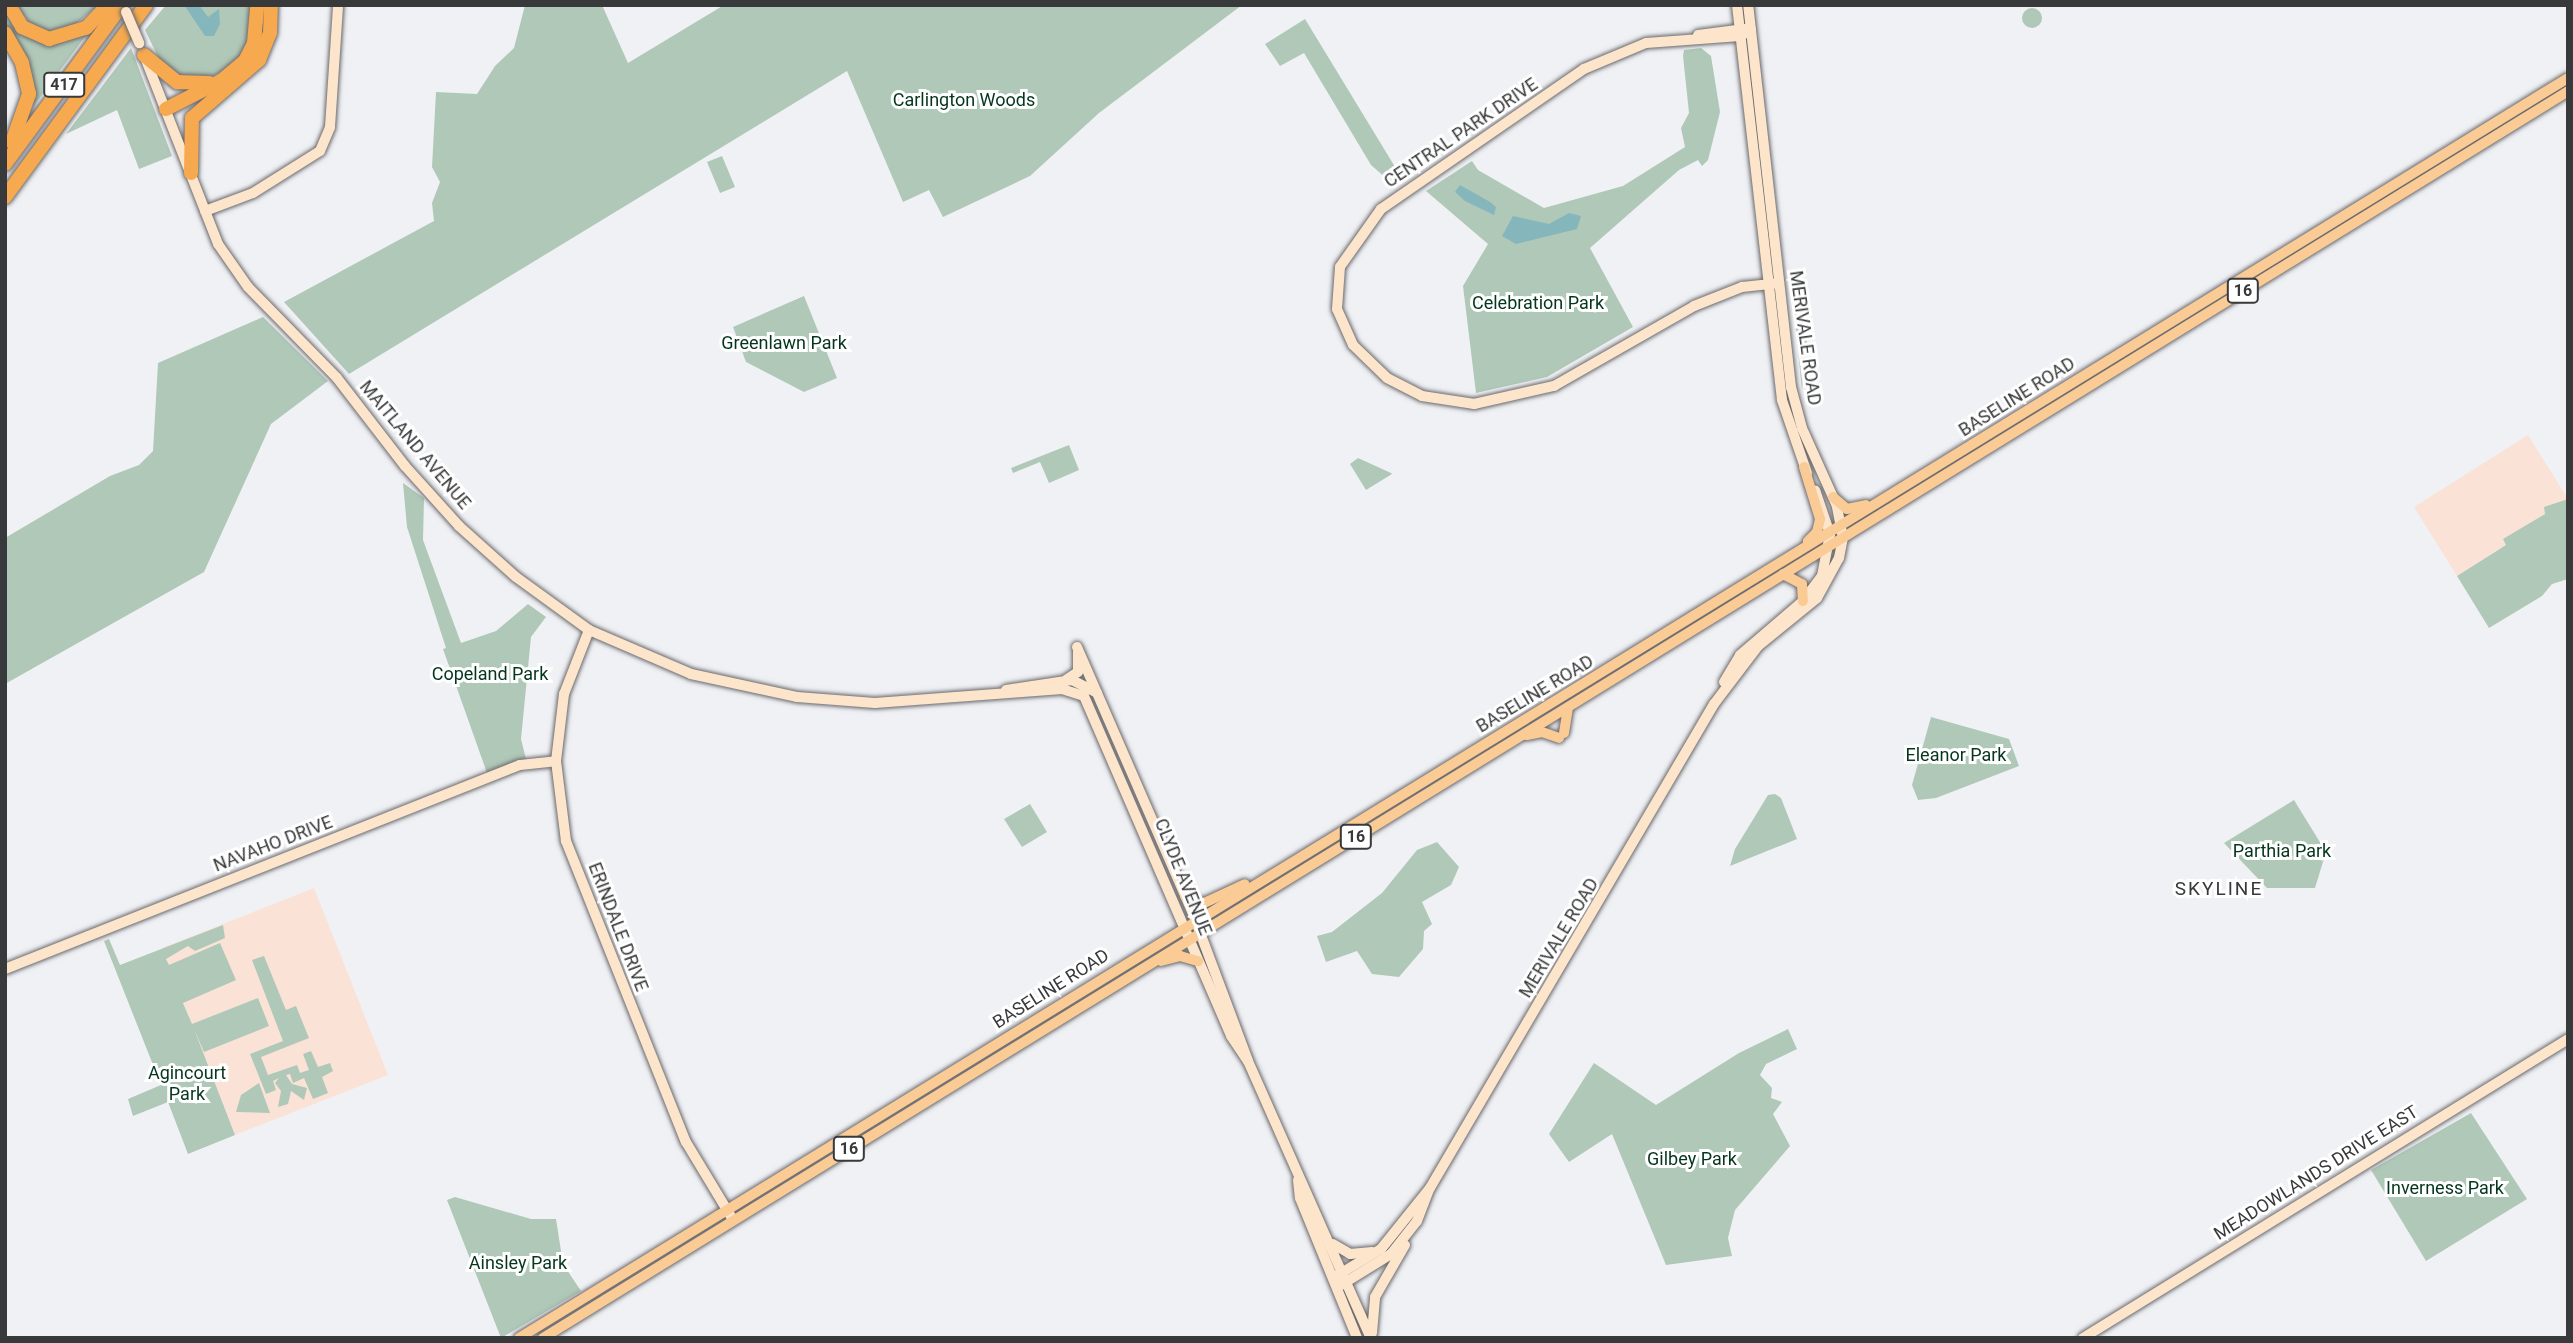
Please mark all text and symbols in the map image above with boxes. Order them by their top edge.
road number: 417 [43,72,85,97]
street label: CENTRAL PARK DRIVE [1380,74,1542,192]
park label: Carlington Woods [893,89,1035,111]
street label: MERIVALE ROAD [1785,269,1825,407]
road number: 16 [2226,278,2260,304]
park label: Celebration Park [1472,292,1604,314]
park label: Greenlawn Park [721,332,847,354]
street label: BASELINE ROAD [1955,353,2079,441]
street label: MAITLAND AVENUE [355,376,475,514]
street label: BASELINE ROAD [1473,651,1597,737]
park label: Copeland Park [432,663,548,685]
park label: Eleanor Park [1906,744,2006,766]
street label: NAVAHO DRIVE [210,811,336,877]
street label: CLYDE AVENUE [1150,815,1216,939]
road number: 16 [1338,824,1374,850]
park label: Parthia Park [2233,840,2331,862]
street label: ERINDALE DRIVE [583,860,653,994]
street label: MERIVALE ROAD [1515,874,1603,1002]
district label: SKYLINE [2176,878,2262,900]
street label: BASELINE ROAD [989,945,1113,1033]
park label: Agincourt Park [148,1063,226,1106]
street label: MEADOWLANDS DRIVE EAST [2210,1101,2422,1245]
road number: 16 [832,1136,866,1162]
park label: Gilbey Park [1647,1148,1737,1170]
park label: Inverness Park [2386,1177,2504,1199]
park label: Ainsley Park [469,1252,567,1274]

